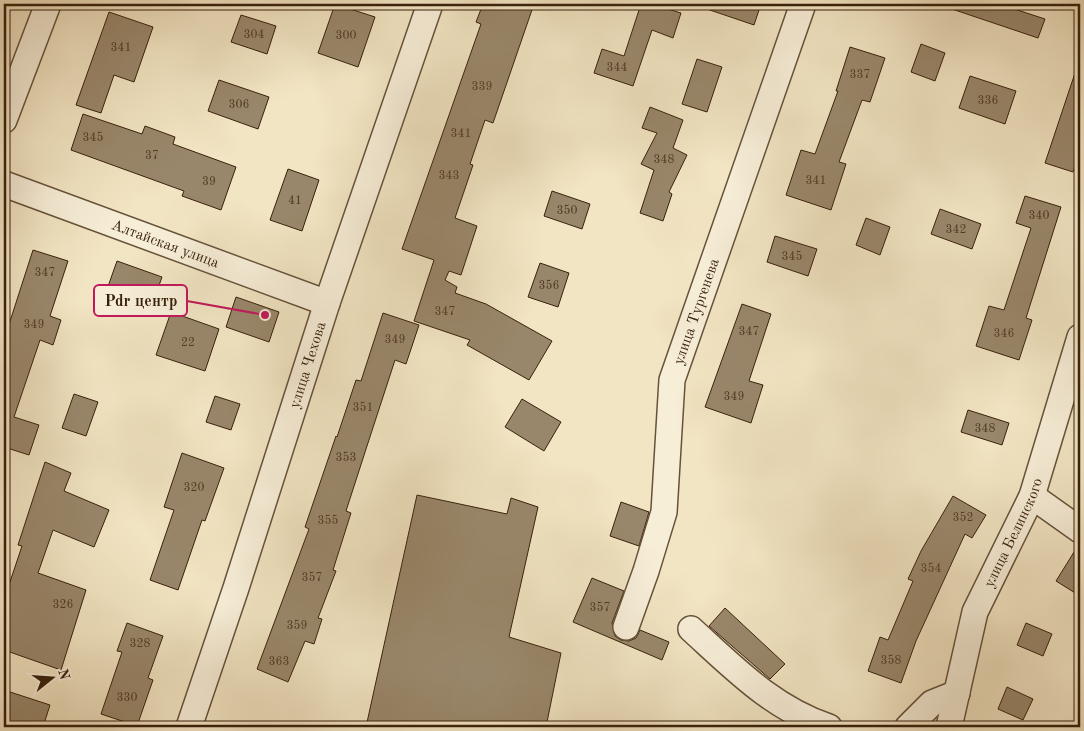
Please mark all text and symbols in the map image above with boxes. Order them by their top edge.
house number: 304 [244,29,264,41]
house number: 300 [336,30,356,42]
house number: 341 [111,42,131,54]
house number: 344 [607,62,627,74]
house number: 337 [850,69,870,81]
house number: 339 [472,81,492,93]
house number: 336 [978,95,998,107]
house number: 306 [229,99,249,111]
house number: 341 [451,128,471,140]
house number: 345 [83,131,103,144]
house number: 37 [145,150,159,162]
house number: 348 [654,154,674,166]
house number: 343 [439,170,459,182]
house number: 341 [806,175,826,187]
house number: 39 [202,176,216,188]
house number: 41 [288,195,302,207]
house number: 350 [557,204,577,217]
house number: 340 [1029,210,1049,222]
street label: Алтайская улица [109,218,221,272]
house number: 342 [946,224,966,236]
house number: 345 [782,250,802,263]
street label: улица Тургенева [672,256,723,367]
house number: 347 [35,267,55,279]
house number: 356 [539,279,559,292]
callout: Pdr центр [94,285,187,316]
text: Pdr центр [105,294,177,310]
house number: 347 [435,306,455,318]
house number: 349 [24,319,44,331]
street label: улица Чехова [288,320,330,410]
house number: 347 [739,326,759,338]
house number: 346 [994,328,1014,340]
house number: 349 [385,334,405,346]
house number: 22 [181,337,195,349]
house number: 349 [724,391,744,403]
house number: 351 [353,401,373,414]
house number: 348 [975,423,995,435]
house number: 353 [336,451,356,464]
street label: улица Белинского [982,477,1046,590]
house number: 320 [184,482,204,494]
house number: 352 [953,511,973,524]
house number: 355 [318,514,338,527]
house number: 354 [921,562,941,575]
house number: 357 [302,571,322,584]
house number: 326 [53,599,73,611]
house number: 357 [590,601,610,614]
house number: 359 [287,619,307,632]
house number: 328 [130,638,150,650]
north arrow [28,654,78,704]
house number: 358 [881,654,901,667]
house number: 363 [269,656,289,668]
text: N [55,667,72,682]
house number: 330 [117,692,137,704]

